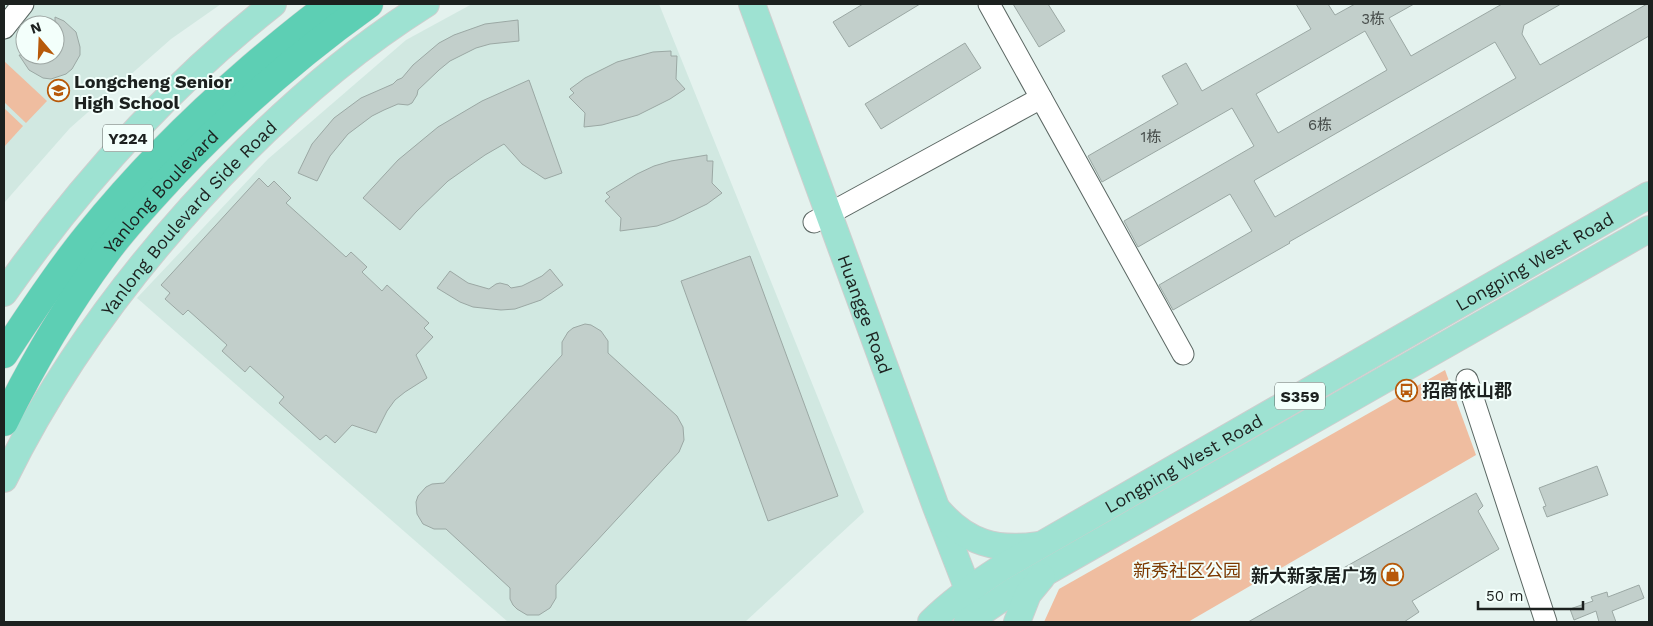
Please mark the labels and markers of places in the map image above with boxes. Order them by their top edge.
place label: Longcheng Senior High School [74,71,232,113]
school or university icon: Longcheng Senior High School [46,79,70,103]
bus stop icon: 招商依山郡 [1394,378,1418,402]
place label: 招商依山郡 [1422,380,1512,401]
shop icon: 新大新家居广场 [1381,563,1405,587]
place label: 新大新家居广场 [1251,565,1377,586]

